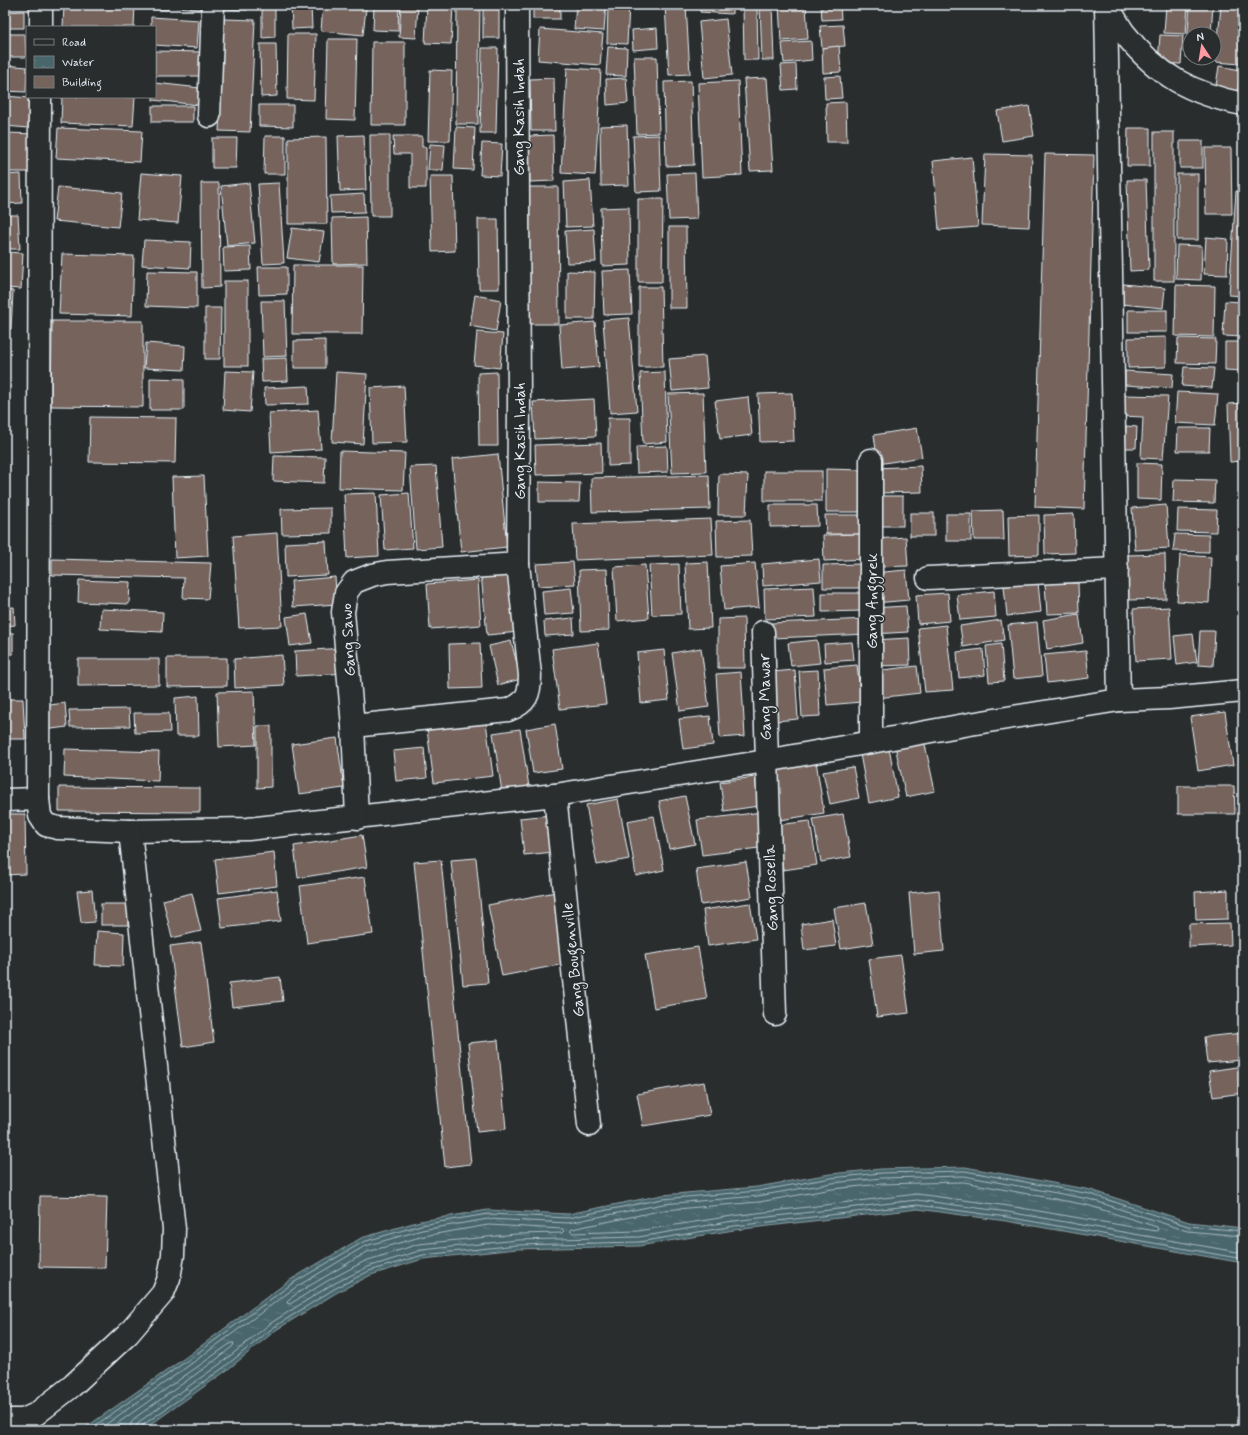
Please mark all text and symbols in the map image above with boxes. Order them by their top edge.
legend [26,26,156,98]
north arrow [1182,26,1222,66]
text: N [1195,30,1205,45]
text: Road [62,35,86,51]
text: Water [62,55,94,71]
street label: Gang Kasih Indah [509,58,531,176]
text: Building [62,75,102,92]
street label: Gang Kasih Indah [510,382,532,500]
street label: Gang Anggrek [862,553,884,649]
street label: Gang Sawo [336,603,362,677]
street label: Gang Mawar [754,653,778,741]
street label: Gang Rosella [759,844,785,932]
street label: Gang Bougenville [557,901,591,1018]

